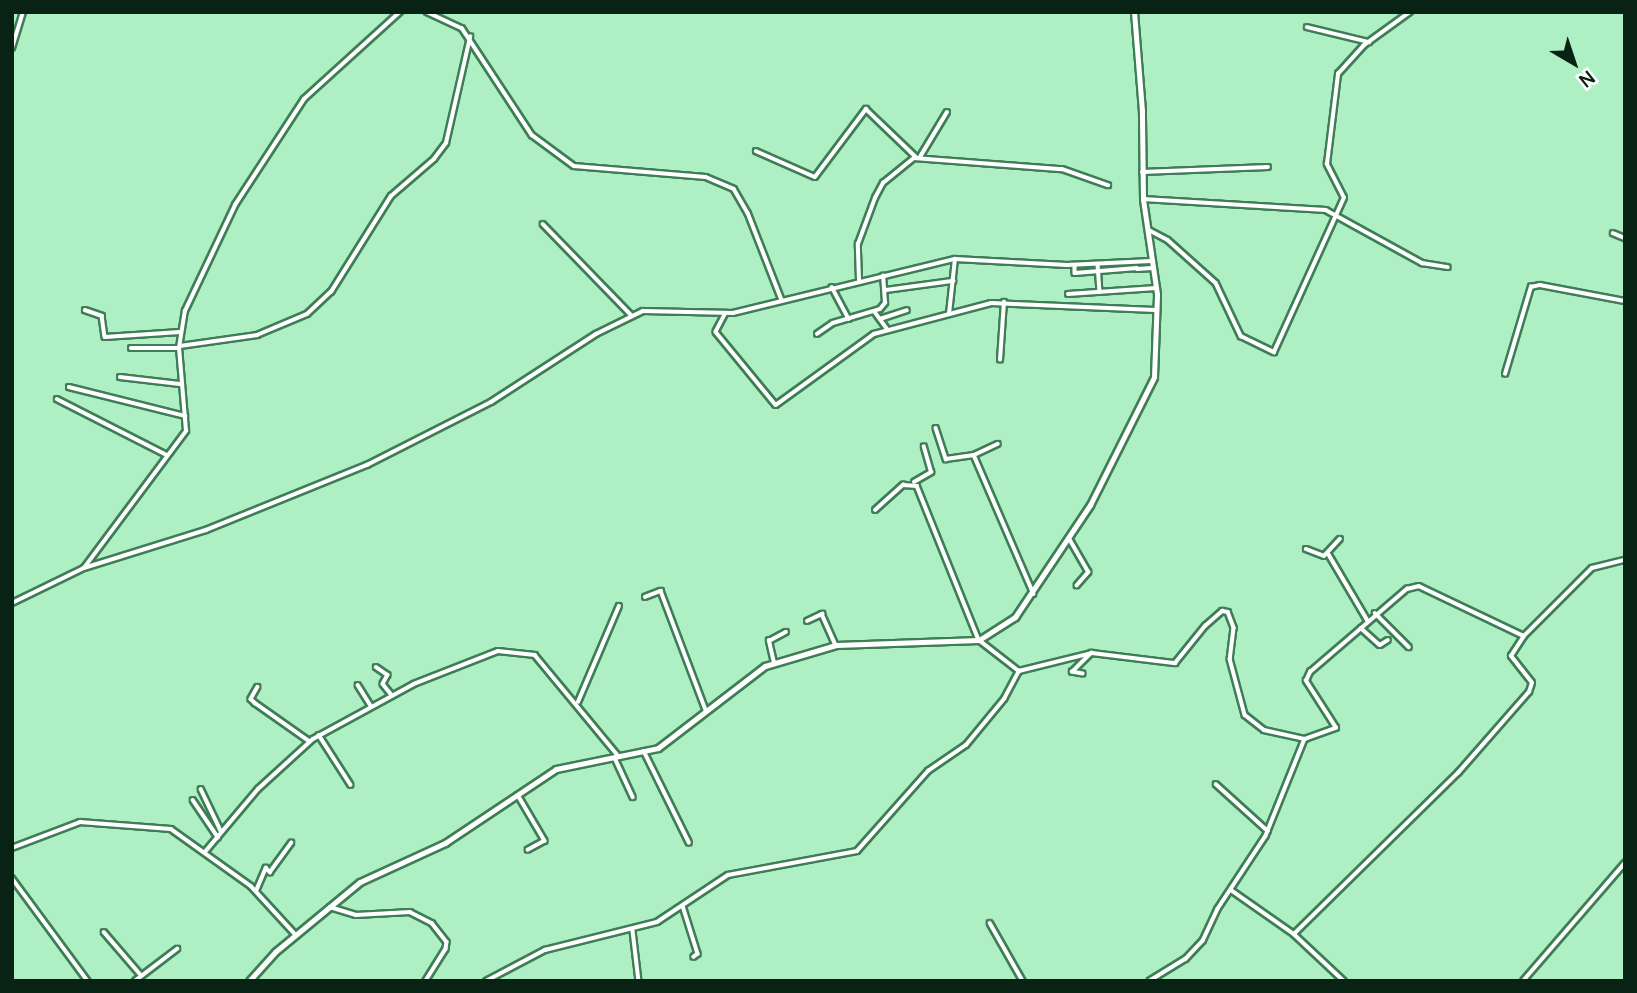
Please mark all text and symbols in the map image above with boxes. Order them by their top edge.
north arrow [1539,28,1609,98]
text: N [1574,65,1601,94]

